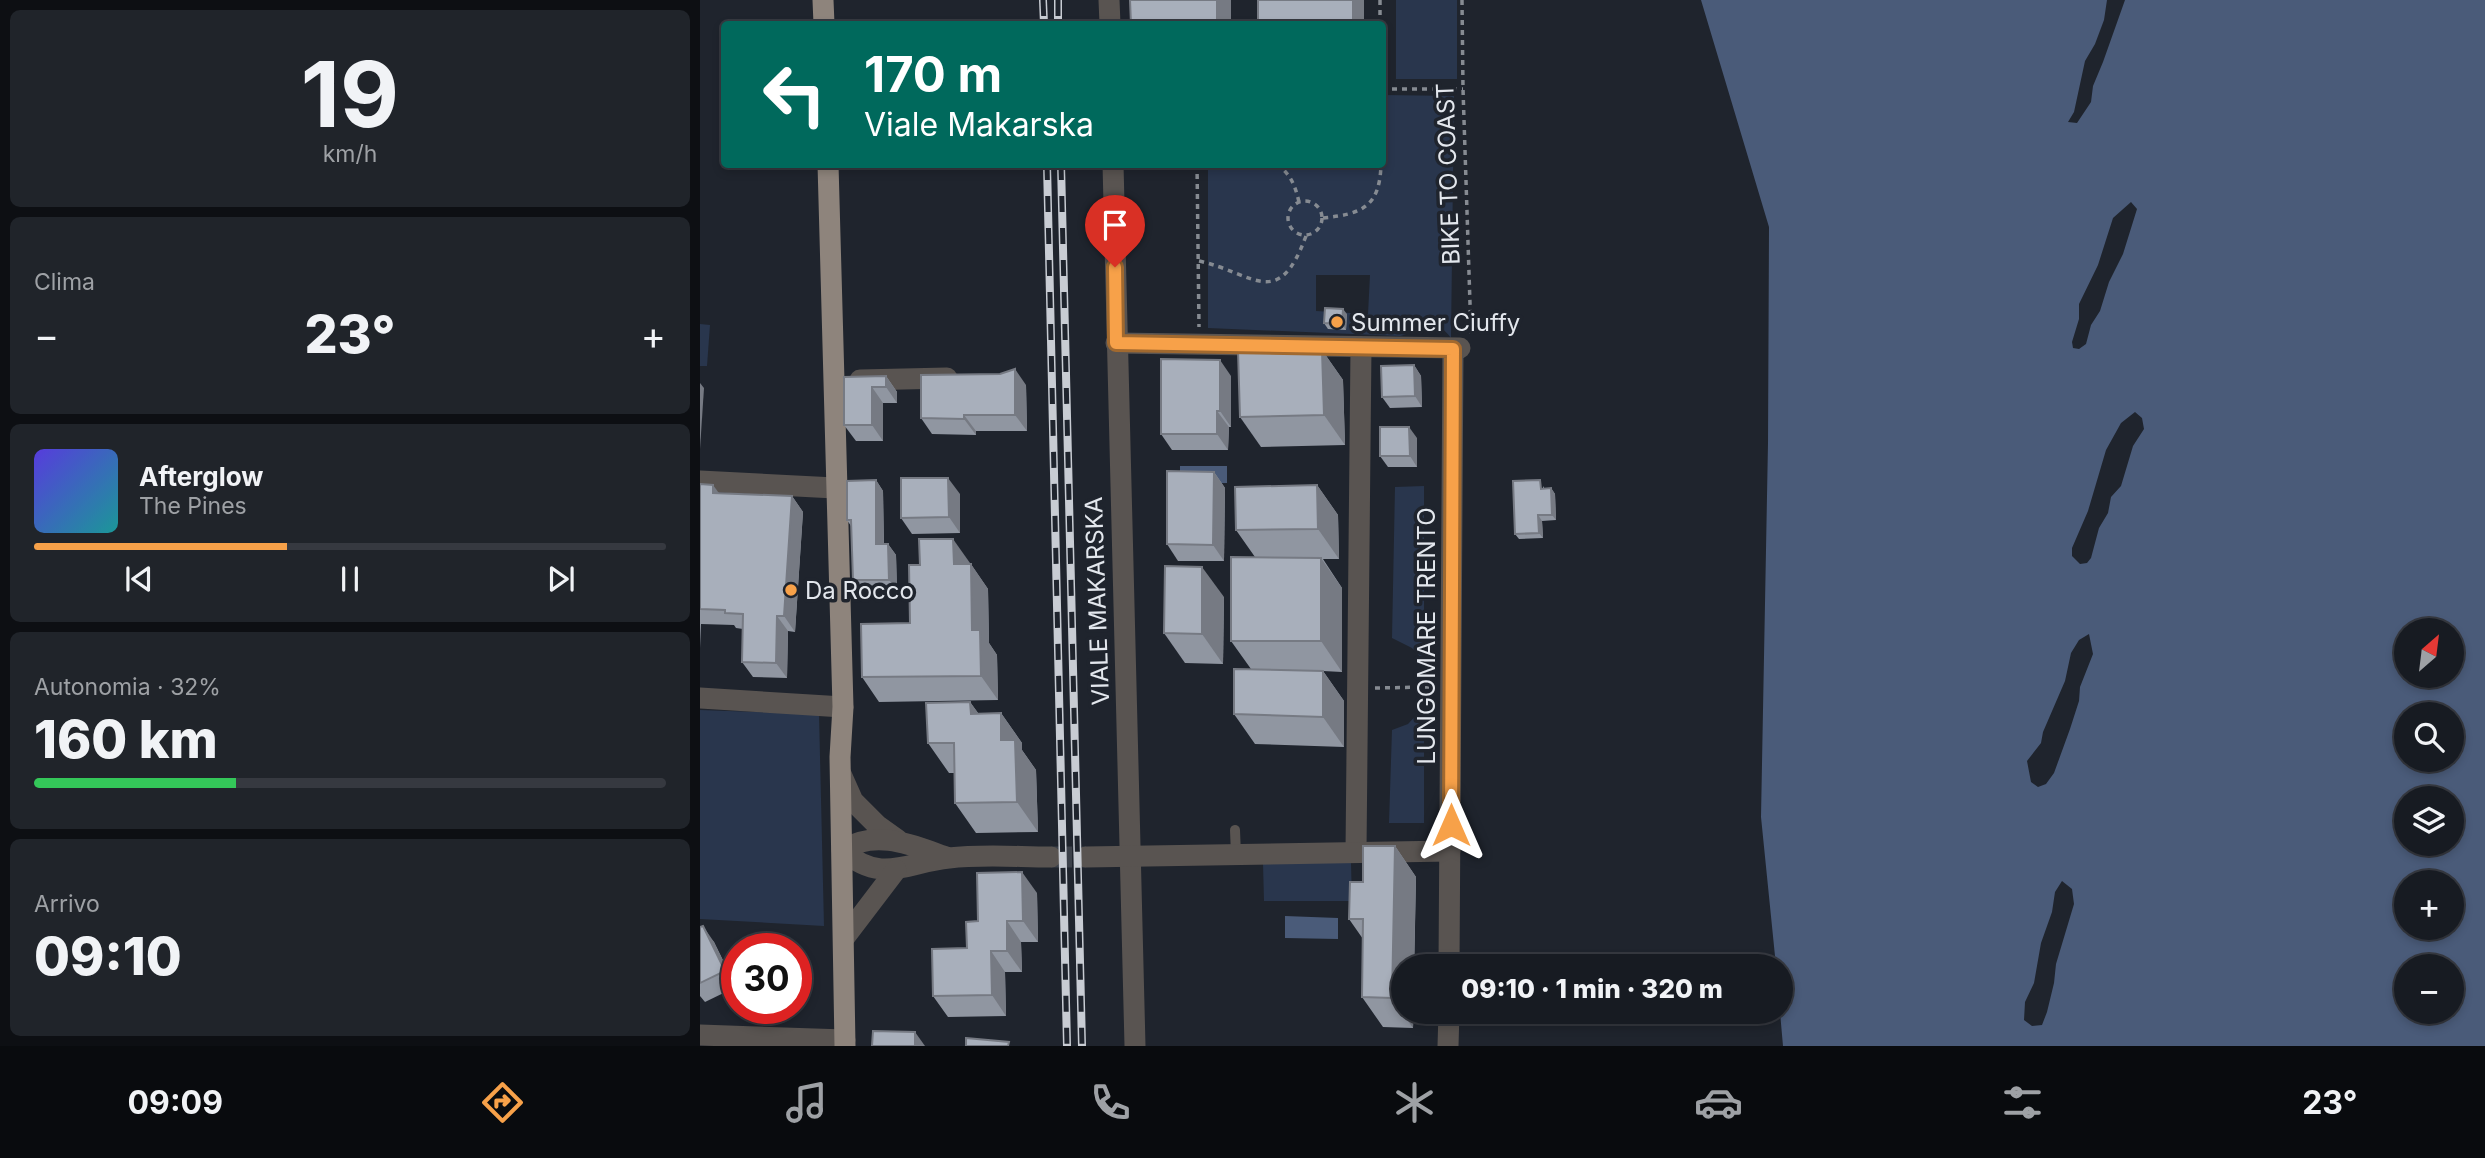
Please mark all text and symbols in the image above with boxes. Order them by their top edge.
text: 19 [301,39,399,149]
text: 170 m [864,45,1002,104]
icon: left [749,49,840,140]
street label: BIKE TO COAST [1430,83,1466,265]
text: Viale Makarska [864,105,1094,144]
text: km/h [323,140,377,168]
pin [1085,195,1145,267]
icon: arrive [1096,206,1134,244]
text: Clima [34,268,95,296]
text: 23° [304,303,396,366]
place label: Summer Ciuffy [1351,308,1520,337]
text: − [34,312,59,358]
text: + [641,312,666,358]
marker: Summer Ciuffy [1329,314,1345,330]
text: Afterglow [139,461,263,492]
text: The Pines [139,492,247,520]
street label: VIALE MAKARSKA [1079,496,1115,706]
street label: LUNGOMARE TRENTO [1412,507,1441,765]
icon: previous [120,560,158,598]
icon: pause [331,560,369,598]
icon: next [542,560,580,598]
place label: Da Rocco [805,576,914,605]
marker: Da Rocco [783,582,799,598]
north arrow [2394,618,2464,688]
map controls [2394,618,2464,1024]
text: Autonomia · 32% [34,673,221,701]
button: search [2394,702,2464,772]
text: 160 km [34,708,218,771]
button: layers [2394,786,2464,856]
position arrow [1414,788,1488,862]
button: + [2394,870,2464,940]
text: Arrivo [34,890,100,918]
text: 09:10 [34,925,182,988]
speed limit sign: 30 [721,933,812,1024]
button: − [2394,954,2464,1024]
text: 09:10 · 1 min · 320 m [1461,973,1723,1004]
icon: directions [478,1078,527,1127]
icon: music [782,1078,831,1127]
icon: phone [1086,1078,1135,1127]
icon: climate [1390,1078,1439,1127]
icon: car [1694,1078,1743,1127]
icon: filters [1998,1078,2047,1127]
text: 09:09 [128,1083,223,1122]
text: 23° [2302,1083,2357,1122]

